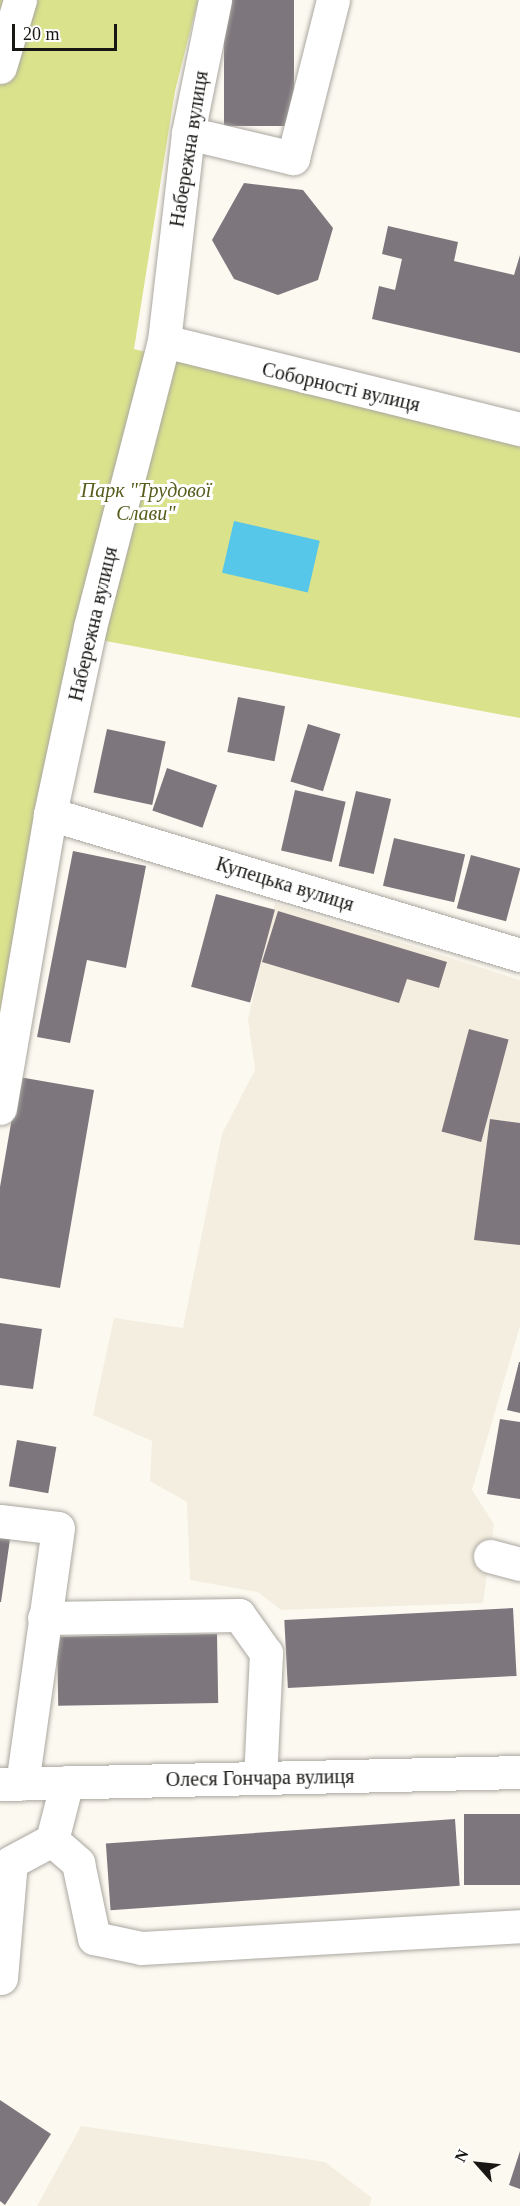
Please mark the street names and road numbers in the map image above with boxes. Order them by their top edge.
street label: Набережна вулиця [165,69,213,229]
street label: Соборності вулиця [260,357,422,417]
street label: Набережна вулиця [64,544,122,704]
street label: Купецька вулиця [213,852,357,916]
street label: Олеся Гончара вулиця [165,1764,355,1792]

